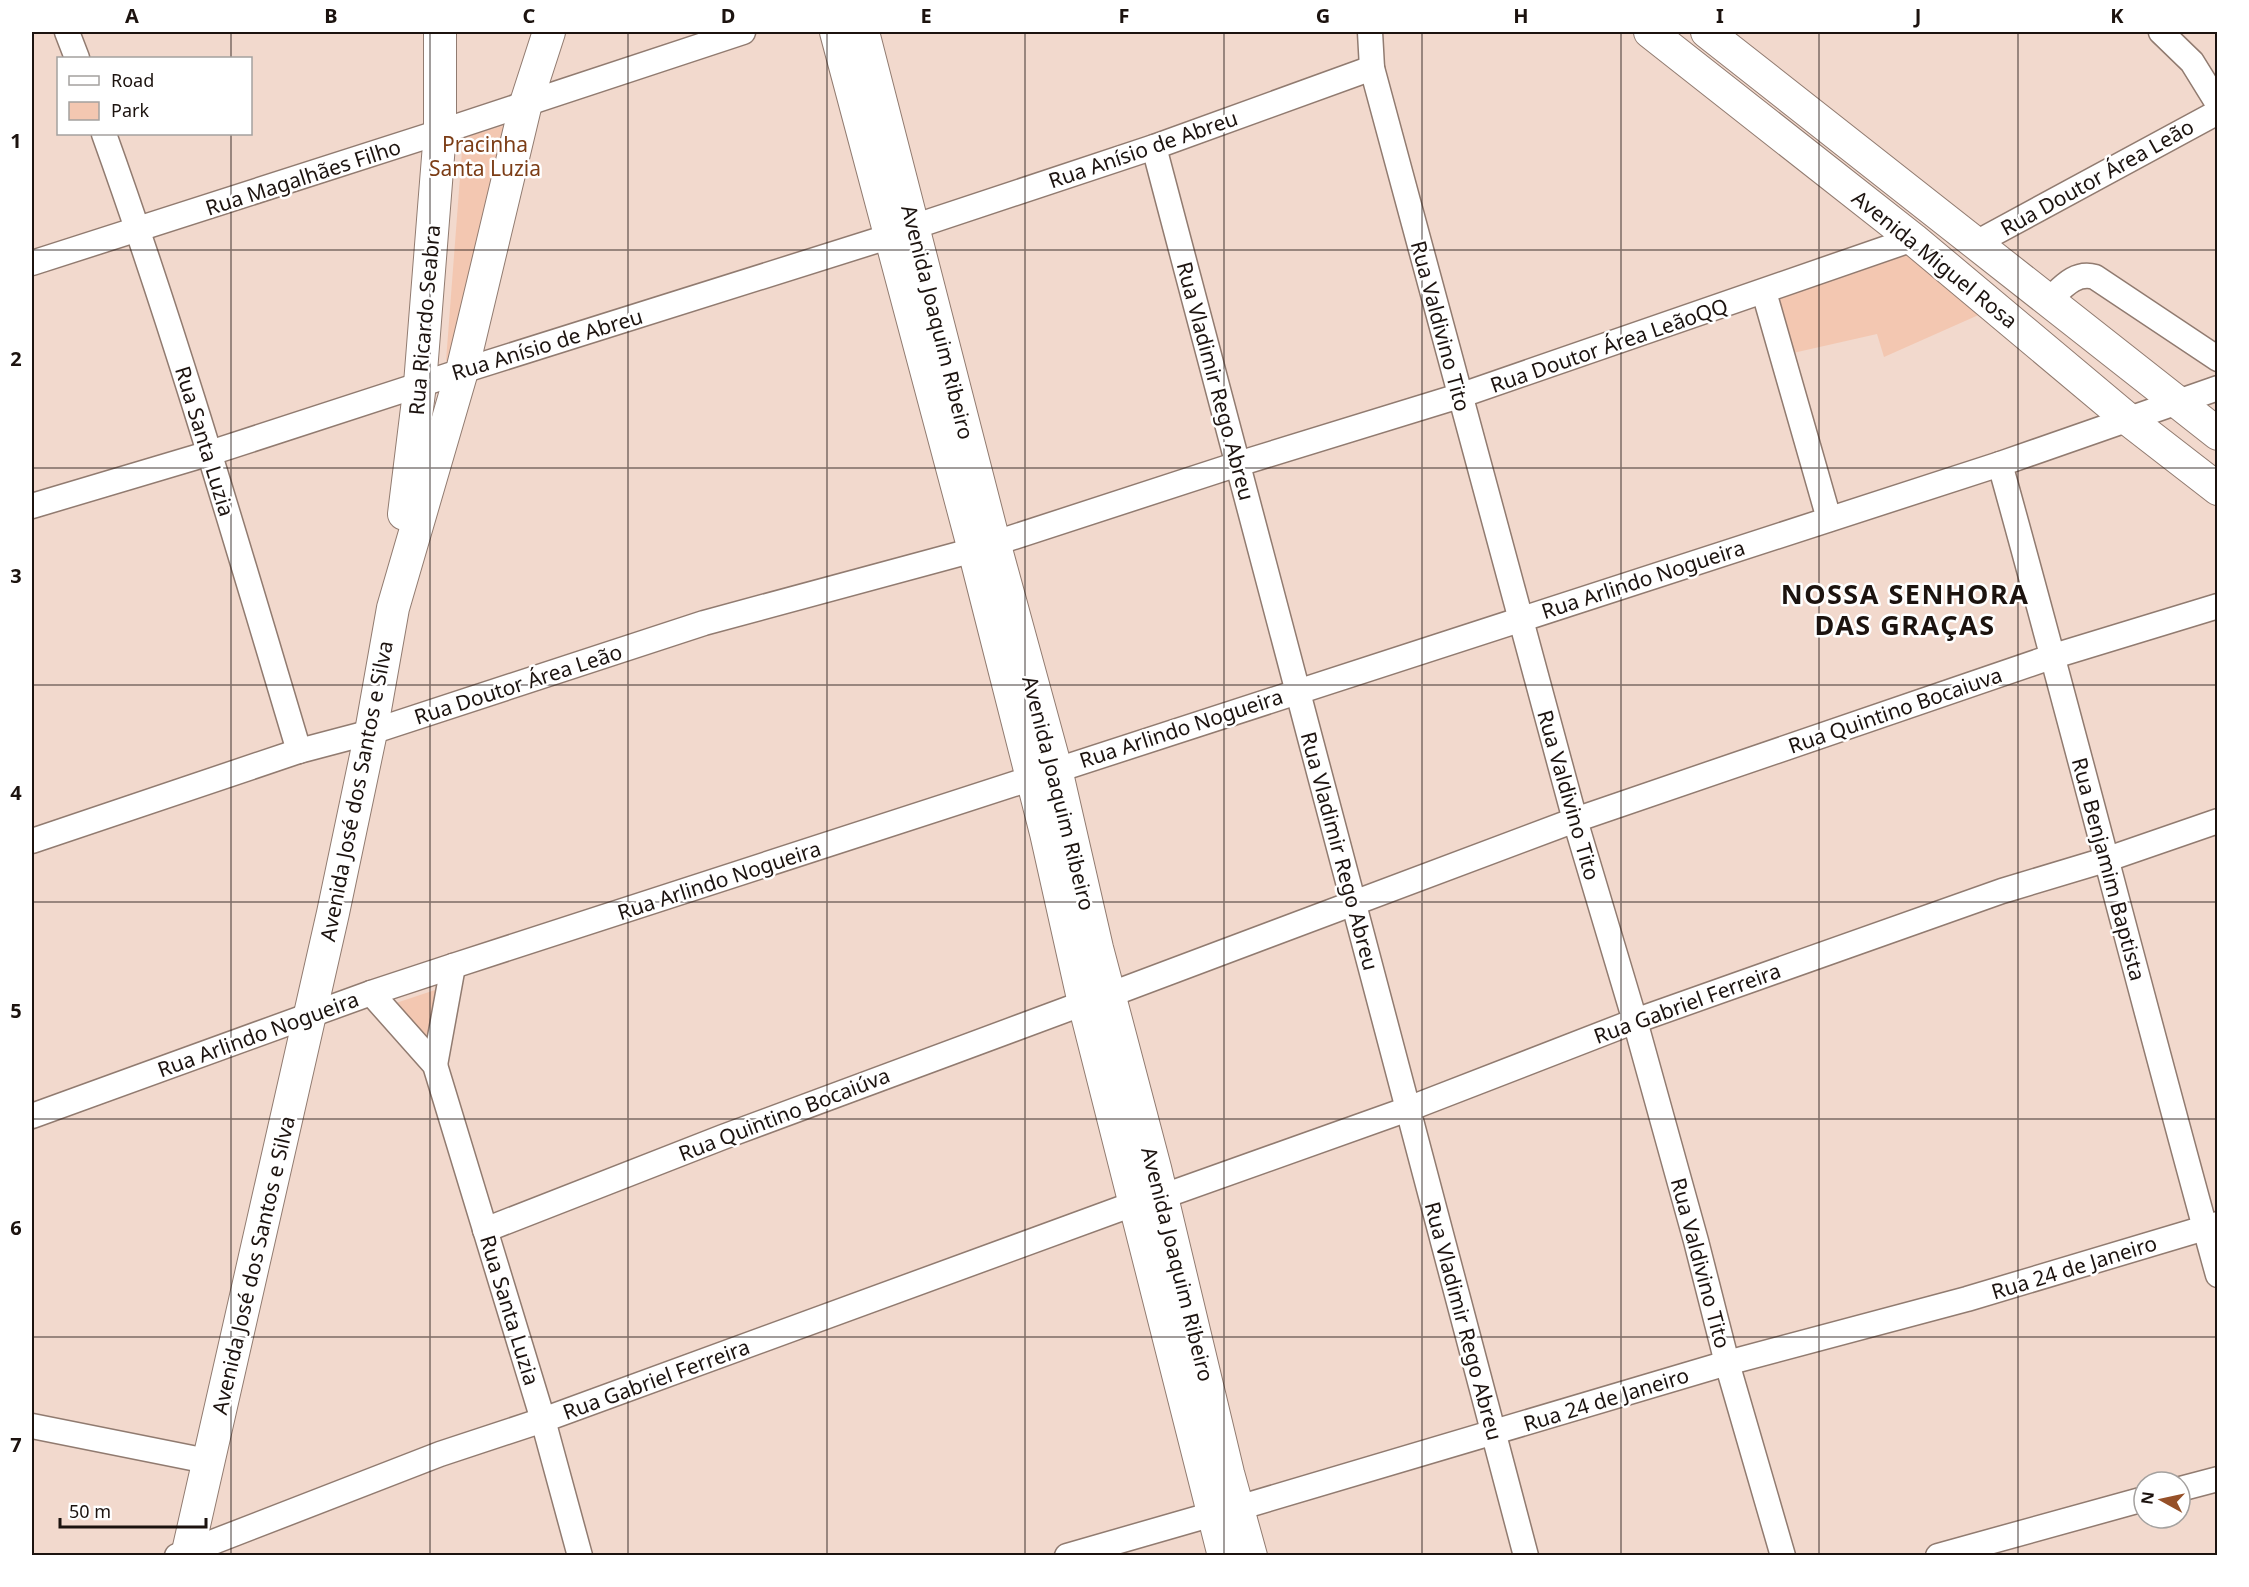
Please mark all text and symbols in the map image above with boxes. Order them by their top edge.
text: A [125,2,139,29]
text: B [324,2,338,29]
text: C [523,2,536,29]
text: D [721,2,735,29]
text: E [920,2,932,29]
text: F [1119,2,1129,29]
text: G [1316,2,1330,29]
text: H [1513,2,1529,29]
text: I [1716,2,1724,29]
text: J [1913,2,1921,29]
text: K [2110,2,2124,29]
legend [57,57,252,135]
text: Road [111,68,154,92]
text: Park [111,98,149,122]
street label: Rua Anísio de Abreu [1045,103,1241,195]
street label: Rua Doutor Área Leão [1995,112,2199,242]
text: 1 [10,127,22,154]
park label: Pracinha Santa Luzia [429,130,541,182]
street label: Rua Magalhães Filho [202,132,404,222]
street label: Avenida Miguel Rosa [1846,184,2024,334]
street label: Avenida Joaquim Ribeiro [895,202,981,442]
street label: Rua Ricardo Seabra [402,224,446,416]
street label: Rua Valdivino Tito [1405,238,1477,414]
street label: Rua Vladimir Rego Abreu [1171,259,1261,503]
street label: Rua Doutor Área LeãoQQ [1486,291,1732,399]
street label: Rua Anísio de Abreu [448,302,646,386]
text: 2 [10,345,22,372]
street label: Rua Santa Luzia [169,363,241,519]
street label: Rua Arlindo Nogueira [1538,533,1748,625]
text: 3 [10,562,22,589]
district label: NOSSA SENHORA DAS GRAÇAS [1781,575,2029,643]
street label: Rua Doutor Área Leão [411,637,625,731]
street label: Avenida José dos Santos e Silva [313,638,399,944]
street label: Rua Quintino Bocaiuva [1784,660,2006,760]
street label: Avenida Joaquim Ribeiro [1016,673,1102,913]
street label: Rua Arlindo Nogueira [1076,682,1286,774]
street label: Rua Valdivino Tito [1531,707,1607,883]
street label: Rua Vladimir Rego Abreu [1295,729,1385,973]
street label: Rua Benjamim Baptista [2066,754,2152,984]
text: 4 [10,779,22,806]
street label: Rua Arlindo Nogueira [614,834,824,926]
street label: Rua Gabriel Ferreira [1590,956,1784,1050]
street label: Rua Arlindo Nogueira [154,985,362,1083]
text: 5 [10,997,22,1024]
street label: Rua Quintino Bocaiúva [674,1061,894,1167]
street label: Avenida José dos Santos e Silva [205,1113,301,1417]
street label: Avenida Joaquim Ribeiro [1135,1144,1221,1384]
street label: Rua Valdivino Tito [1665,1175,1737,1351]
street label: Rua Vladimir Rego Abreu [1419,1199,1509,1443]
text: 6 [10,1214,22,1241]
street label: Rua 24 de Janeiro [1988,1229,2160,1305]
street label: Rua Santa Luzia [474,1232,546,1388]
street label: Rua Gabriel Ferreira [559,1332,753,1426]
street label: Rua 24 de Janeiro [1520,1361,1692,1437]
text: 7 [10,1431,22,1458]
north arrow [2132,1470,2192,1530]
text: N [2135,1490,2159,1506]
scale bar [60,1491,206,1529]
text: 50 m [69,1499,111,1523]

